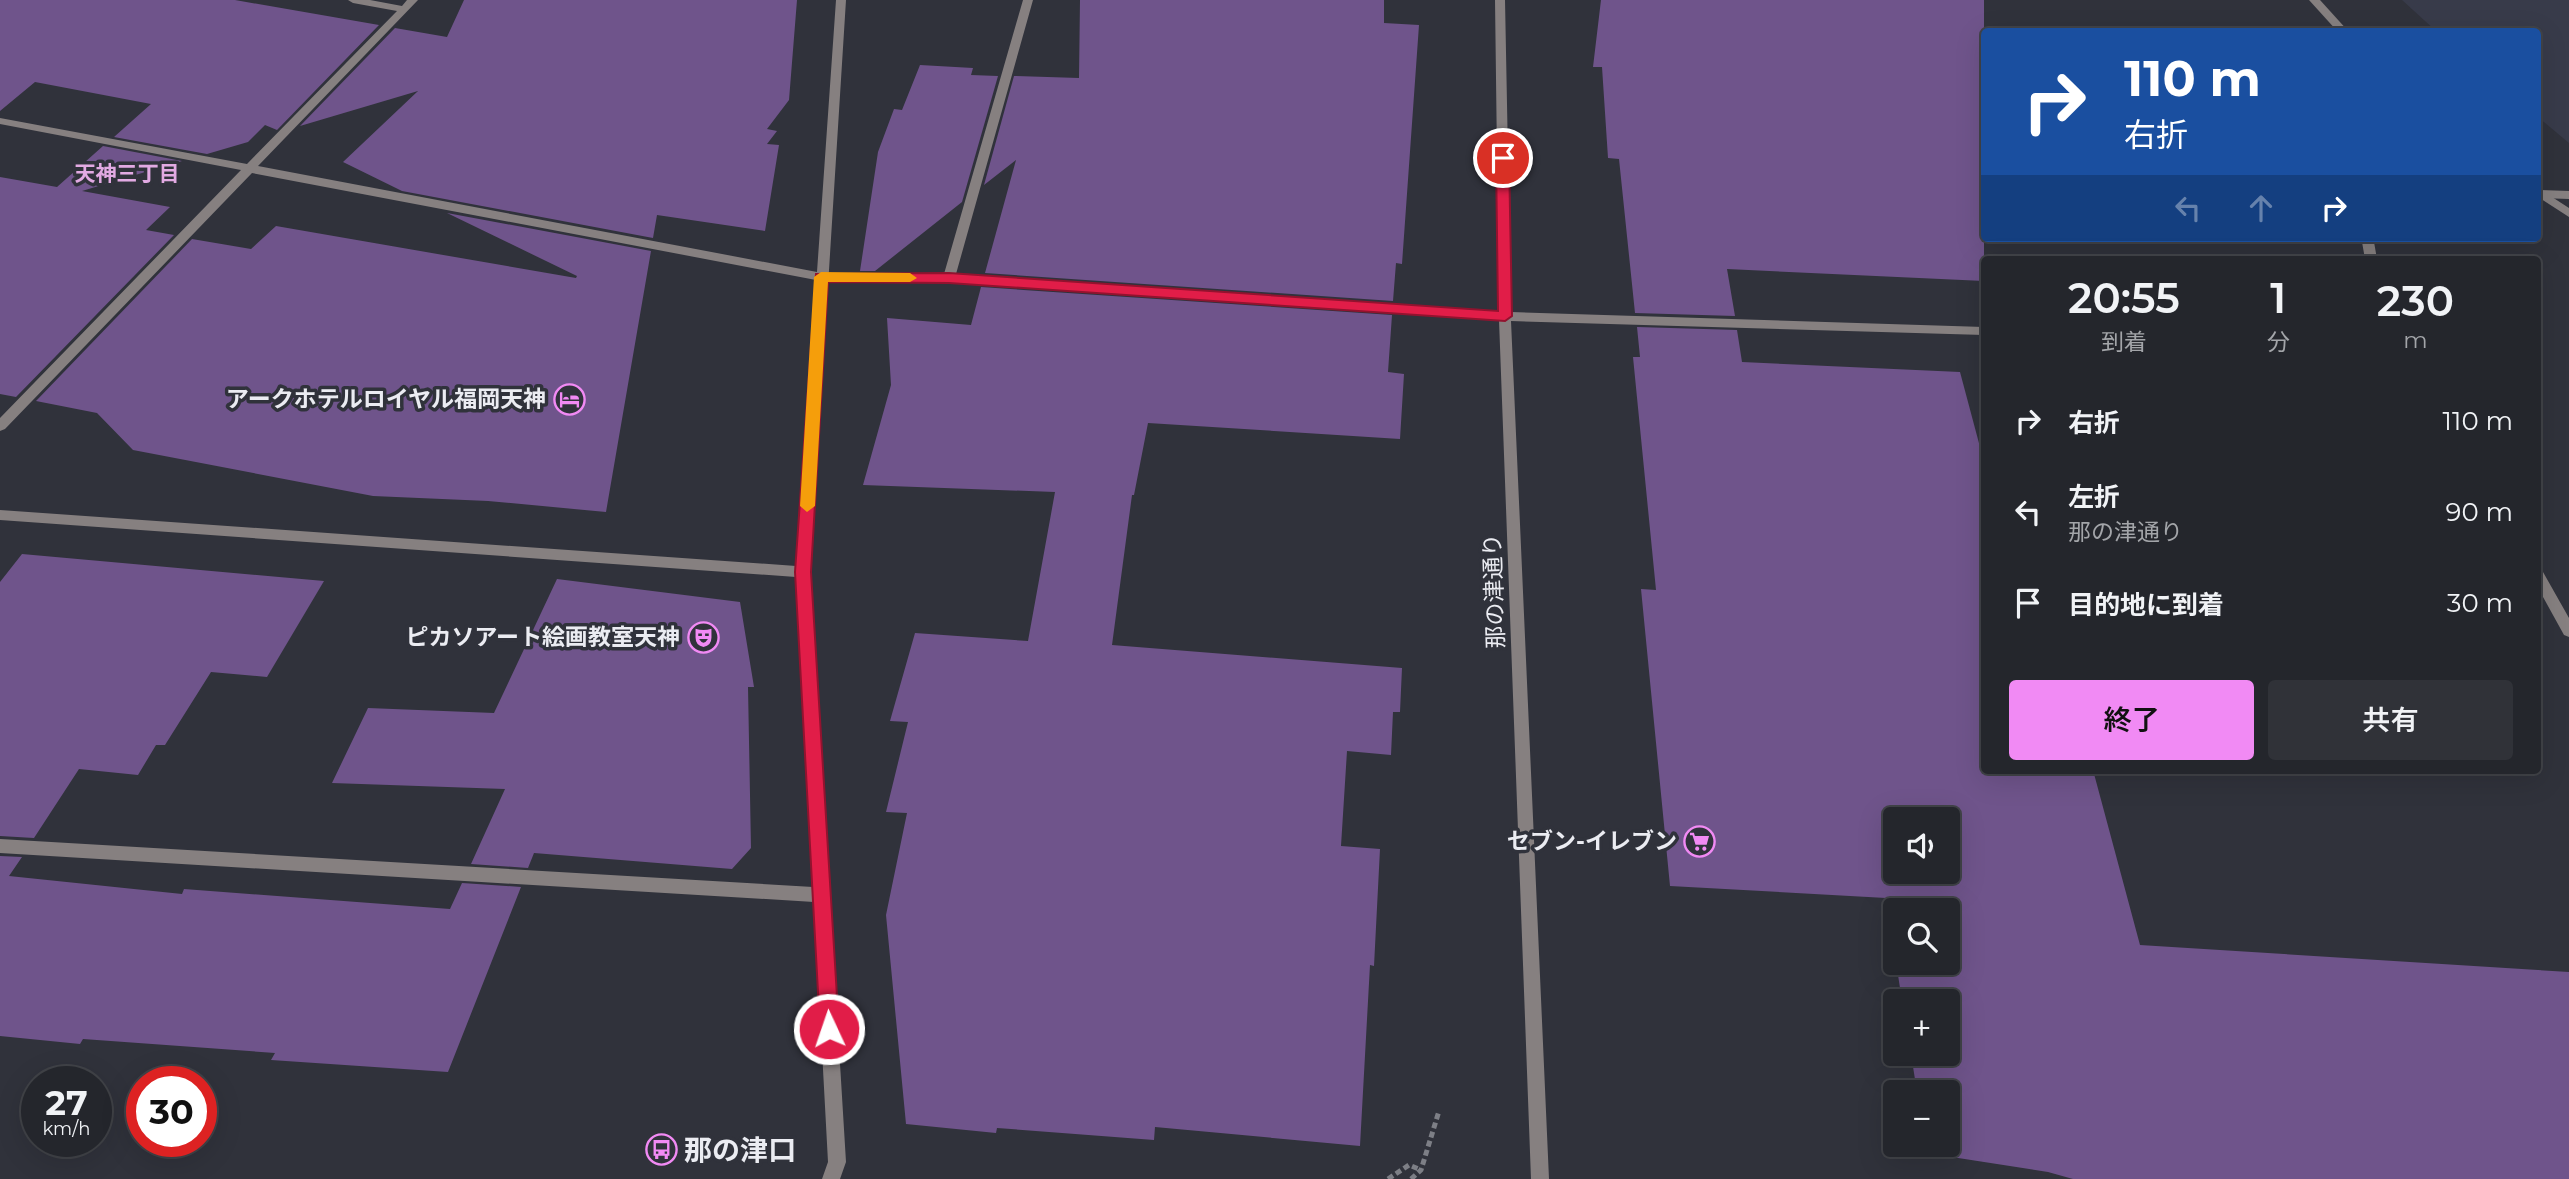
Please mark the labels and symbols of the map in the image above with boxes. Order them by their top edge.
pin [1473,128,1533,188]
district label: 天神三丁目 [75,161,180,186]
hotel icon: アークホテルロイヤル福岡天神 [552,382,586,416]
place label: アークホテルロイヤル福岡天神 [226,385,546,413]
street label: 那の津通り [1478,533,1510,649]
theatre icon: ピカソアート絵画教室天神 [686,620,720,654]
place label: ピカソアート絵画教室天神 [405,623,680,651]
supermarket icon: セブン-イレブン [1683,824,1717,858]
place label: セブン-イレブン [1507,827,1677,855]
position arrow [792,992,866,1066]
speed limit sign: 30 [126,1066,217,1157]
bus stop icon: 那の津口 [644,1133,678,1167]
place label: 那の津口 [684,1133,796,1167]

